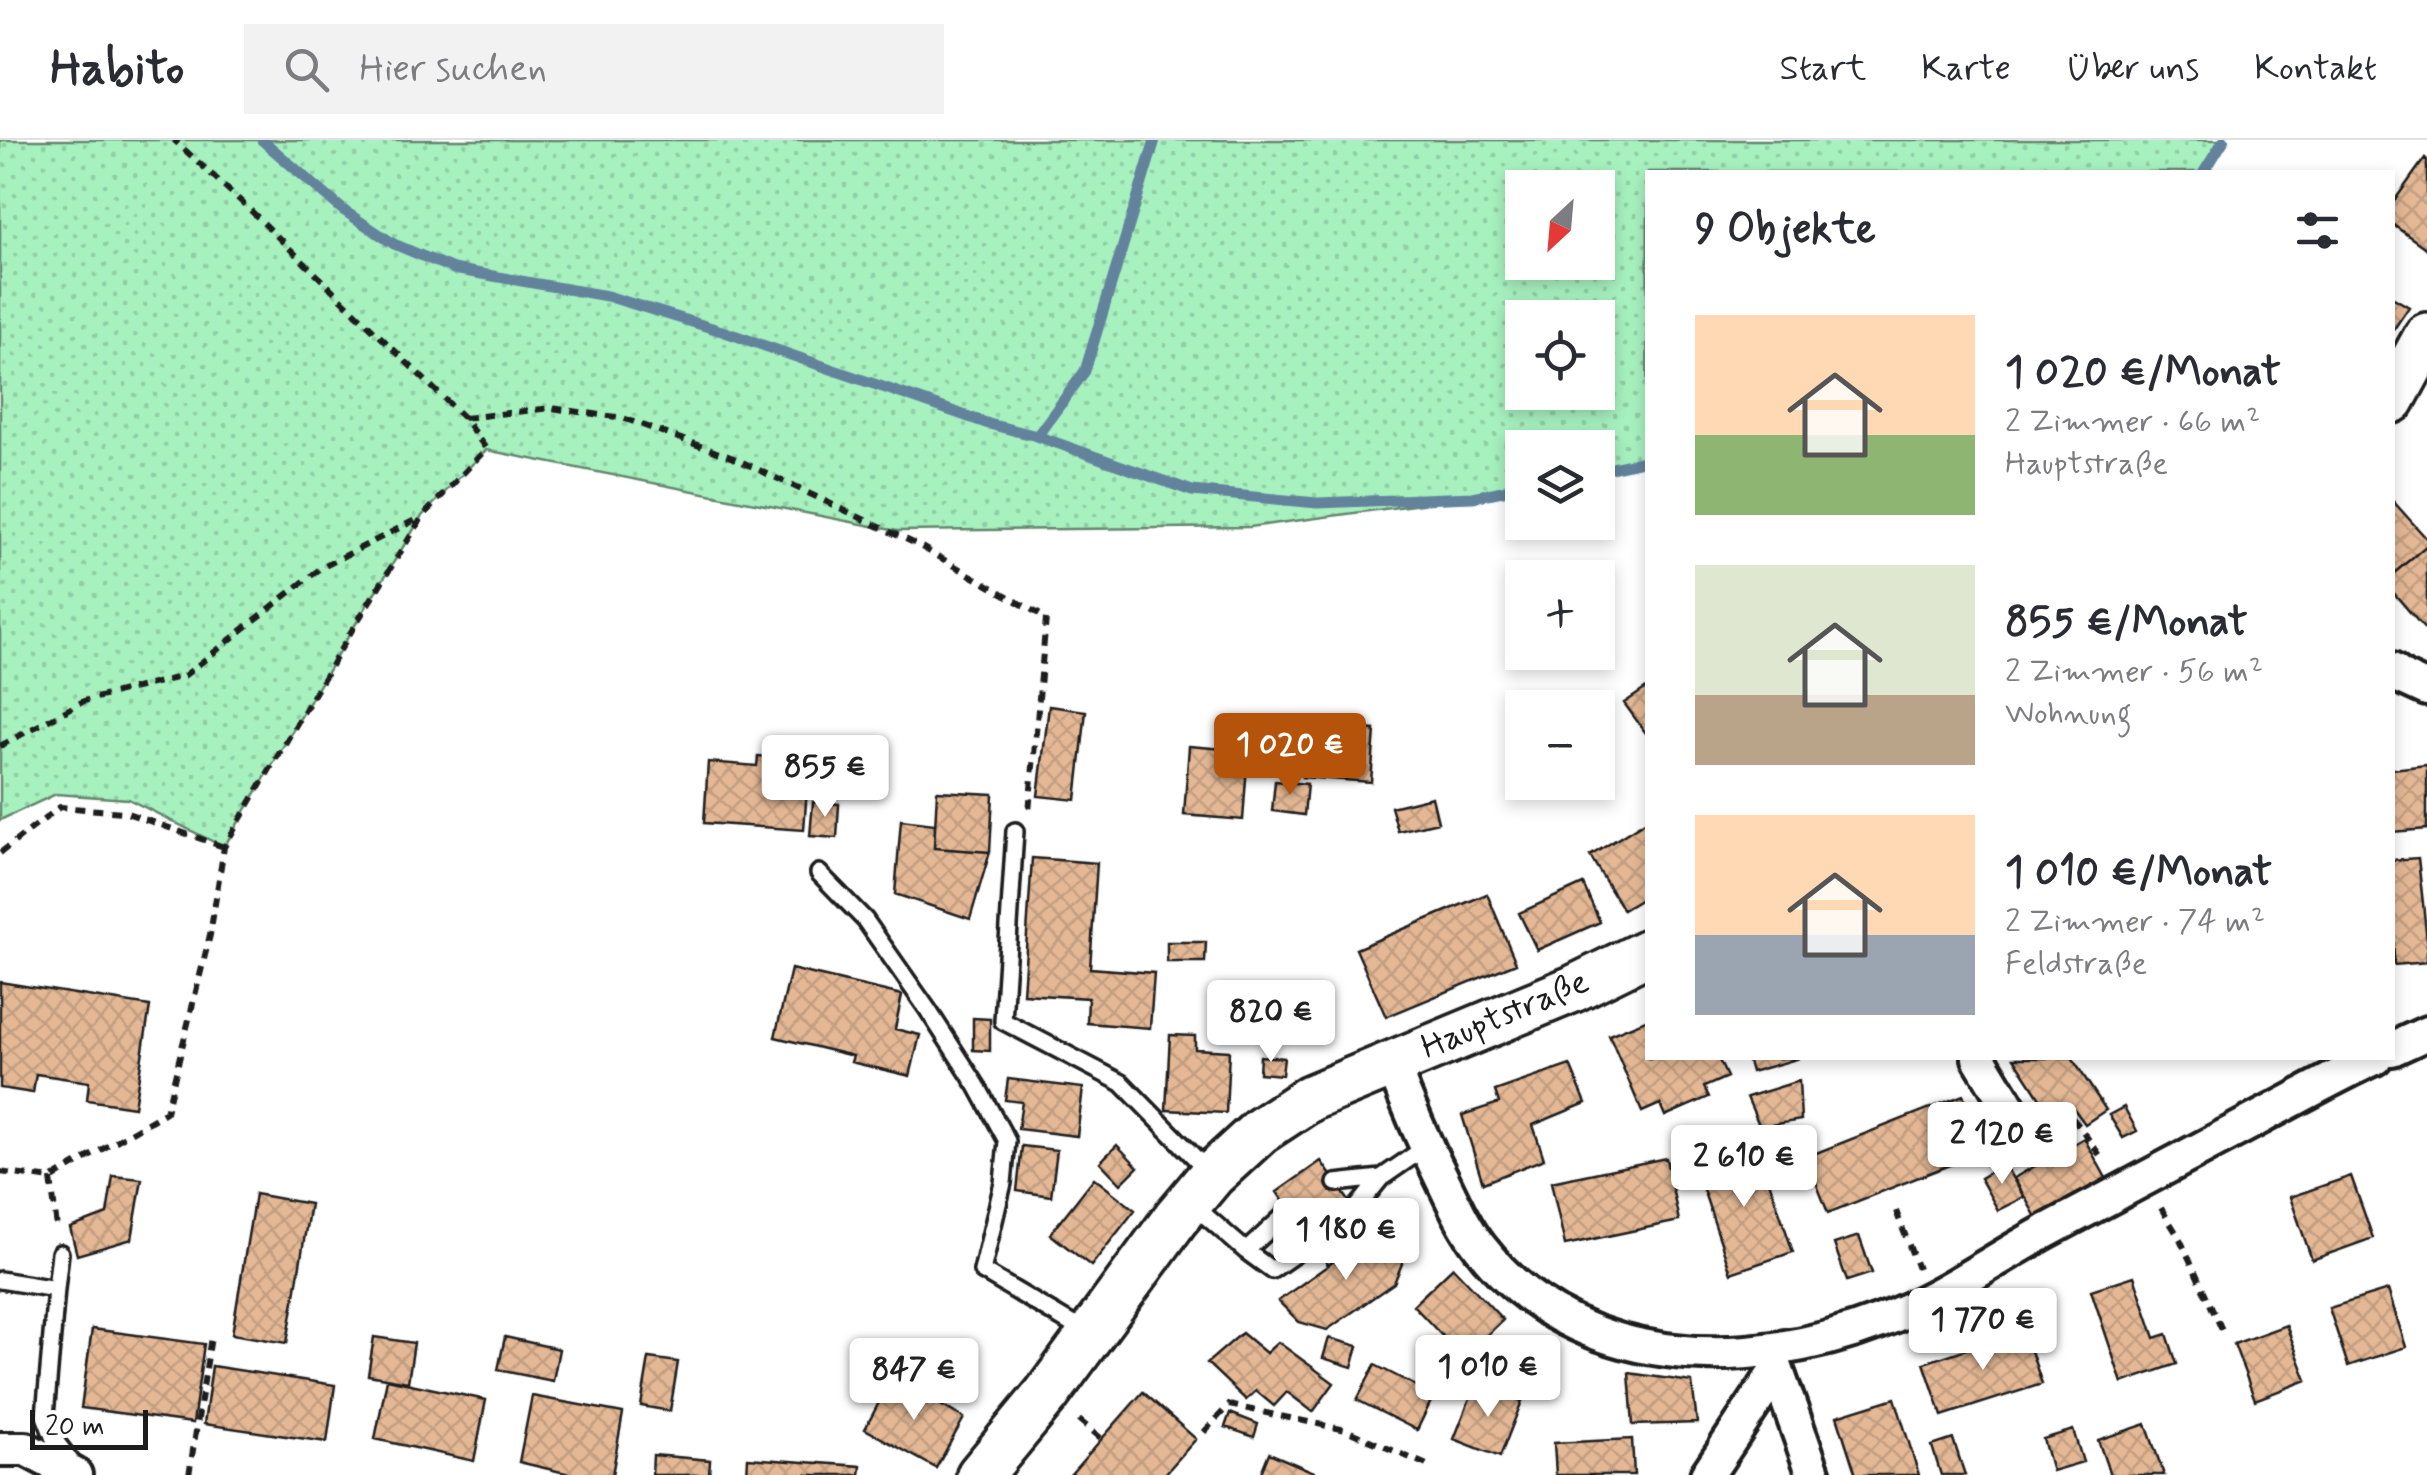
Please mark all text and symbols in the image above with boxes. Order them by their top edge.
search box [244,24,944,114]
text: Habito [50,38,184,101]
icon: search [279,42,334,97]
text: Hier suchen [359,45,547,94]
text: Start [1780,46,1866,92]
text: Karte [1921,46,2011,92]
text: Über uns [2066,46,2199,92]
text: Kontakt [2254,46,2377,92]
north arrow [1505,170,1615,280]
map controls [1505,170,1615,800]
text: 9 Objekte [1695,203,1876,258]
icon: filters [2290,203,2345,258]
button: locate [1505,300,1615,410]
text: 1 020 €/Monat [2005,346,2281,401]
icon: home [1775,355,1895,475]
text: 2 Zimmer · 66 m² [2005,401,2260,443]
button: layers [1505,430,1615,540]
text: Hauptstraße [2005,443,2168,485]
button: + [1505,560,1615,670]
text: 855 €/Monat [2005,596,2248,651]
icon: home [1775,605,1895,725]
text: 2 Zimmer · 56 m² [2005,651,2263,693]
button: − [1505,690,1615,800]
text: Wohnung [2005,693,2132,735]
pin: 1 020 € [1198,713,1382,798]
text: 1 020 € [1236,724,1344,766]
pin: 855 € [755,735,895,820]
text: 855 € [784,746,866,788]
text: 1 010 €/Monat [2005,846,2272,901]
icon: home [1775,855,1895,975]
text: 2 Zimmer · 74 m² [2005,901,2265,943]
text: Feldstraße [2005,943,2147,985]
street label: Hauptstraße [1414,959,1596,1071]
pin: 820 € [1201,980,1341,1065]
text: 820 € [1229,991,1313,1033]
pin: 2 120 € [1910,1102,2094,1187]
text: 2 120 € [1950,1113,2054,1155]
pin: 2 610 € [1652,1125,1836,1210]
text: 2 610 € [1693,1136,1795,1178]
pin: 1 180 € [1254,1198,1438,1283]
text: 1 180 € [1295,1209,1397,1251]
pin: 1 770 € [1891,1288,2075,1373]
text: 1 770 € [1931,1299,2035,1341]
pin: 1 010 € [1396,1335,1580,1420]
pin: 847 € [844,1338,984,1423]
text: 1 010 € [1437,1346,1539,1388]
text: 847 € [872,1349,957,1391]
scale bar [30,1405,148,1450]
text: 20 m [45,1409,105,1446]

